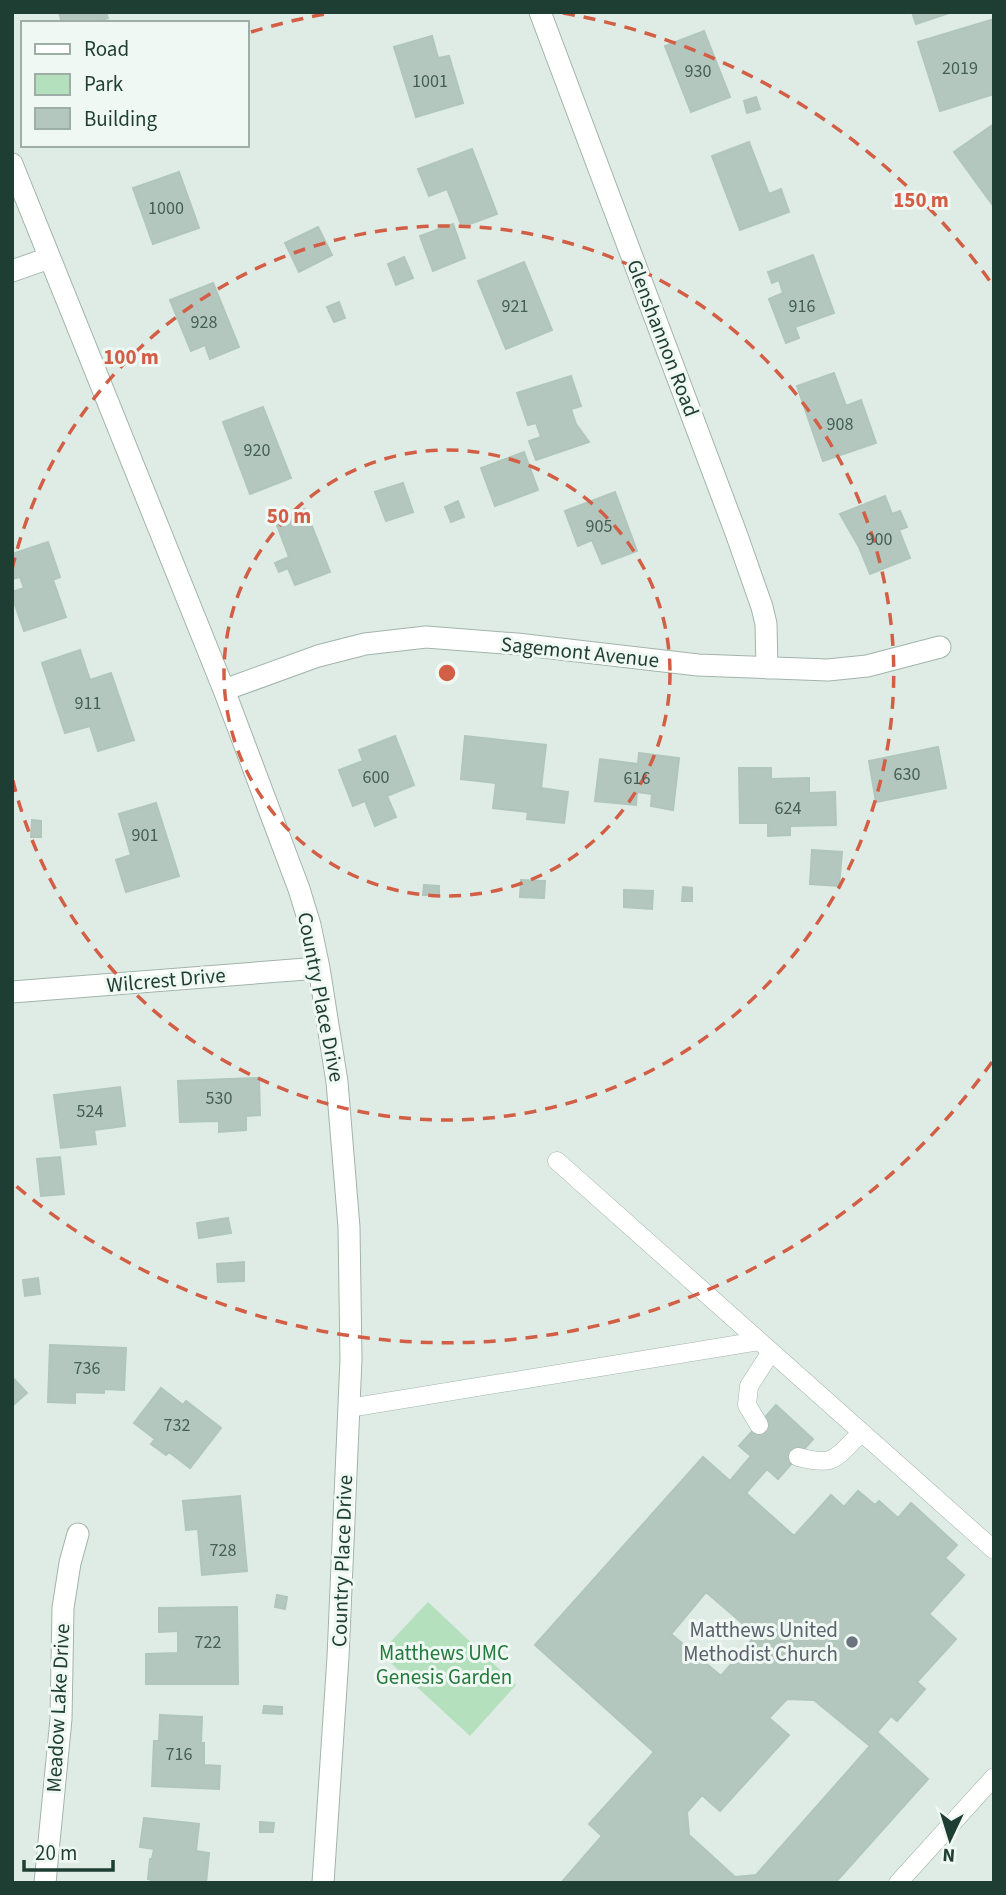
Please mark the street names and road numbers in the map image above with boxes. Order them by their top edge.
street label: Glenshannon Road [619,255,707,421]
street label: Sagemont Avenue [499,629,661,675]
street label: Country Place Drive [290,910,352,1084]
street label: Wilcrest Drive [105,960,227,1000]
street label: Country Place Drive [324,1474,360,1648]
street label: Meadow Lake Drive [39,1623,77,1793]

